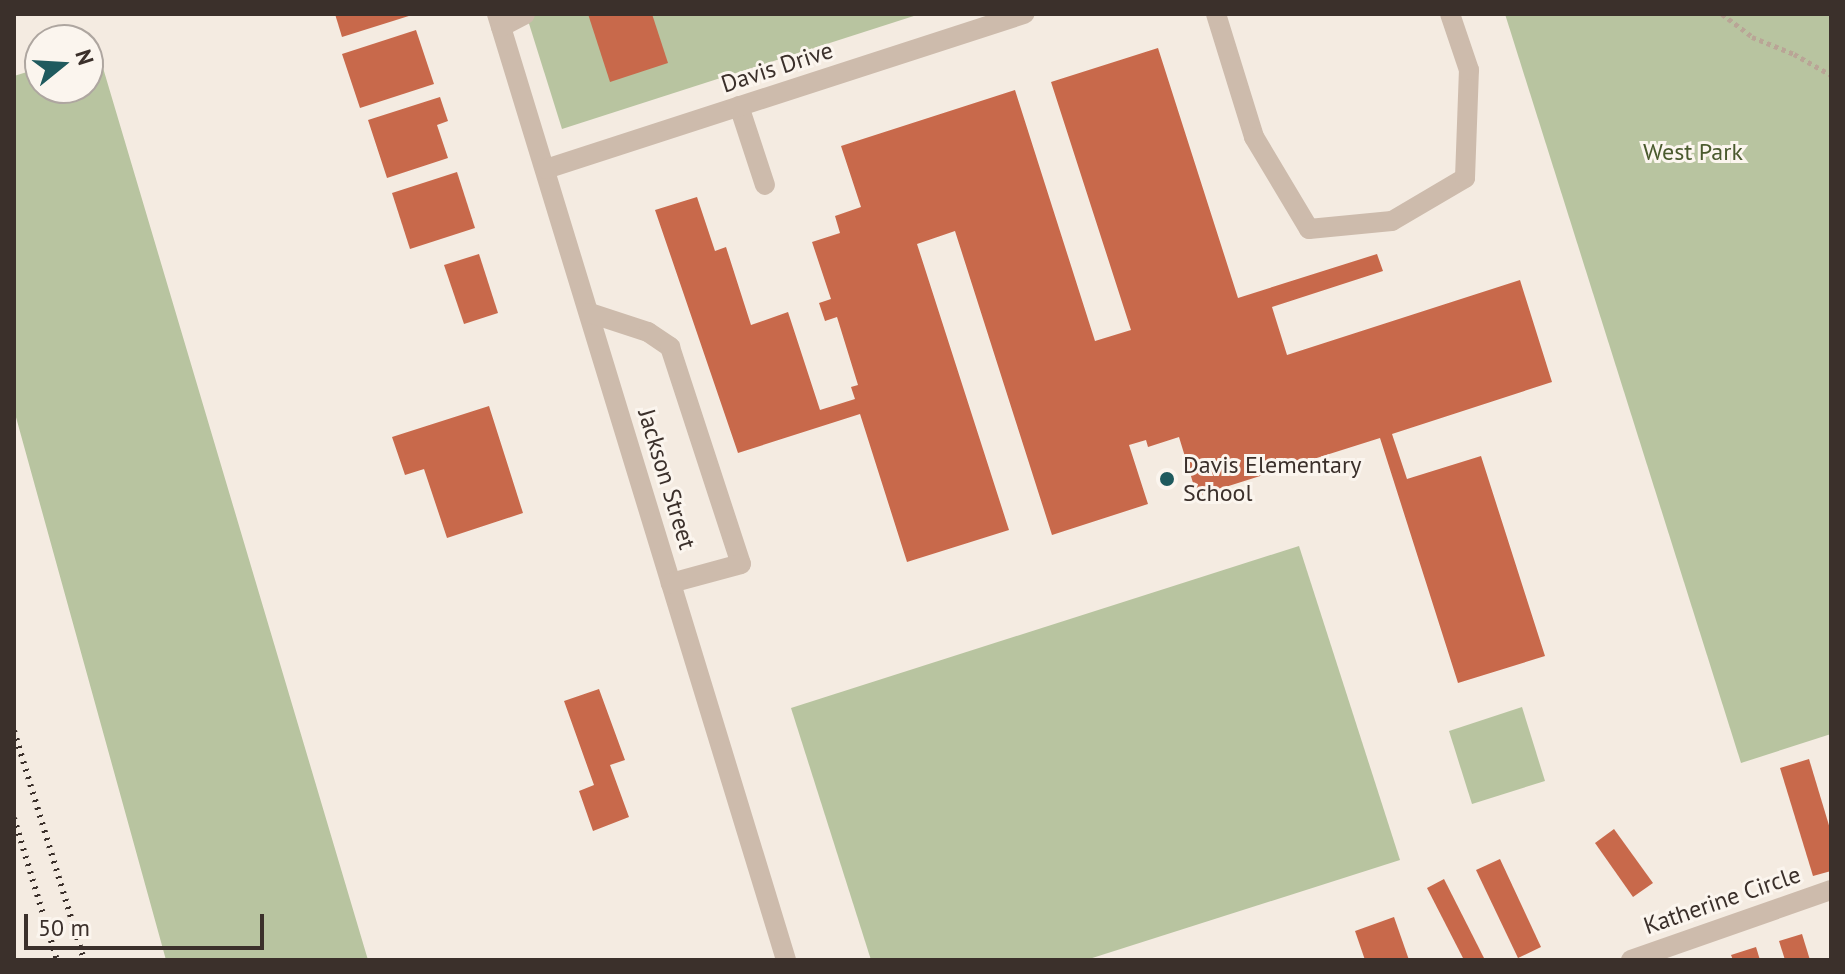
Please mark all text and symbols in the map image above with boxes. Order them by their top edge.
north arrow [24,24,104,104]
street label: Davis Drive [717,35,837,99]
text: N [69,46,100,68]
park label: West Park [1643,138,1743,166]
street label: Jackson Street [632,405,702,553]
place label: Davis Elementary School [1183,451,1361,507]
marker: Davis Elementary School [1158,470,1176,488]
street label: Katherine Circle [1640,860,1804,940]
scale bar [28,898,268,948]
text: 50 m [38,912,90,943]

